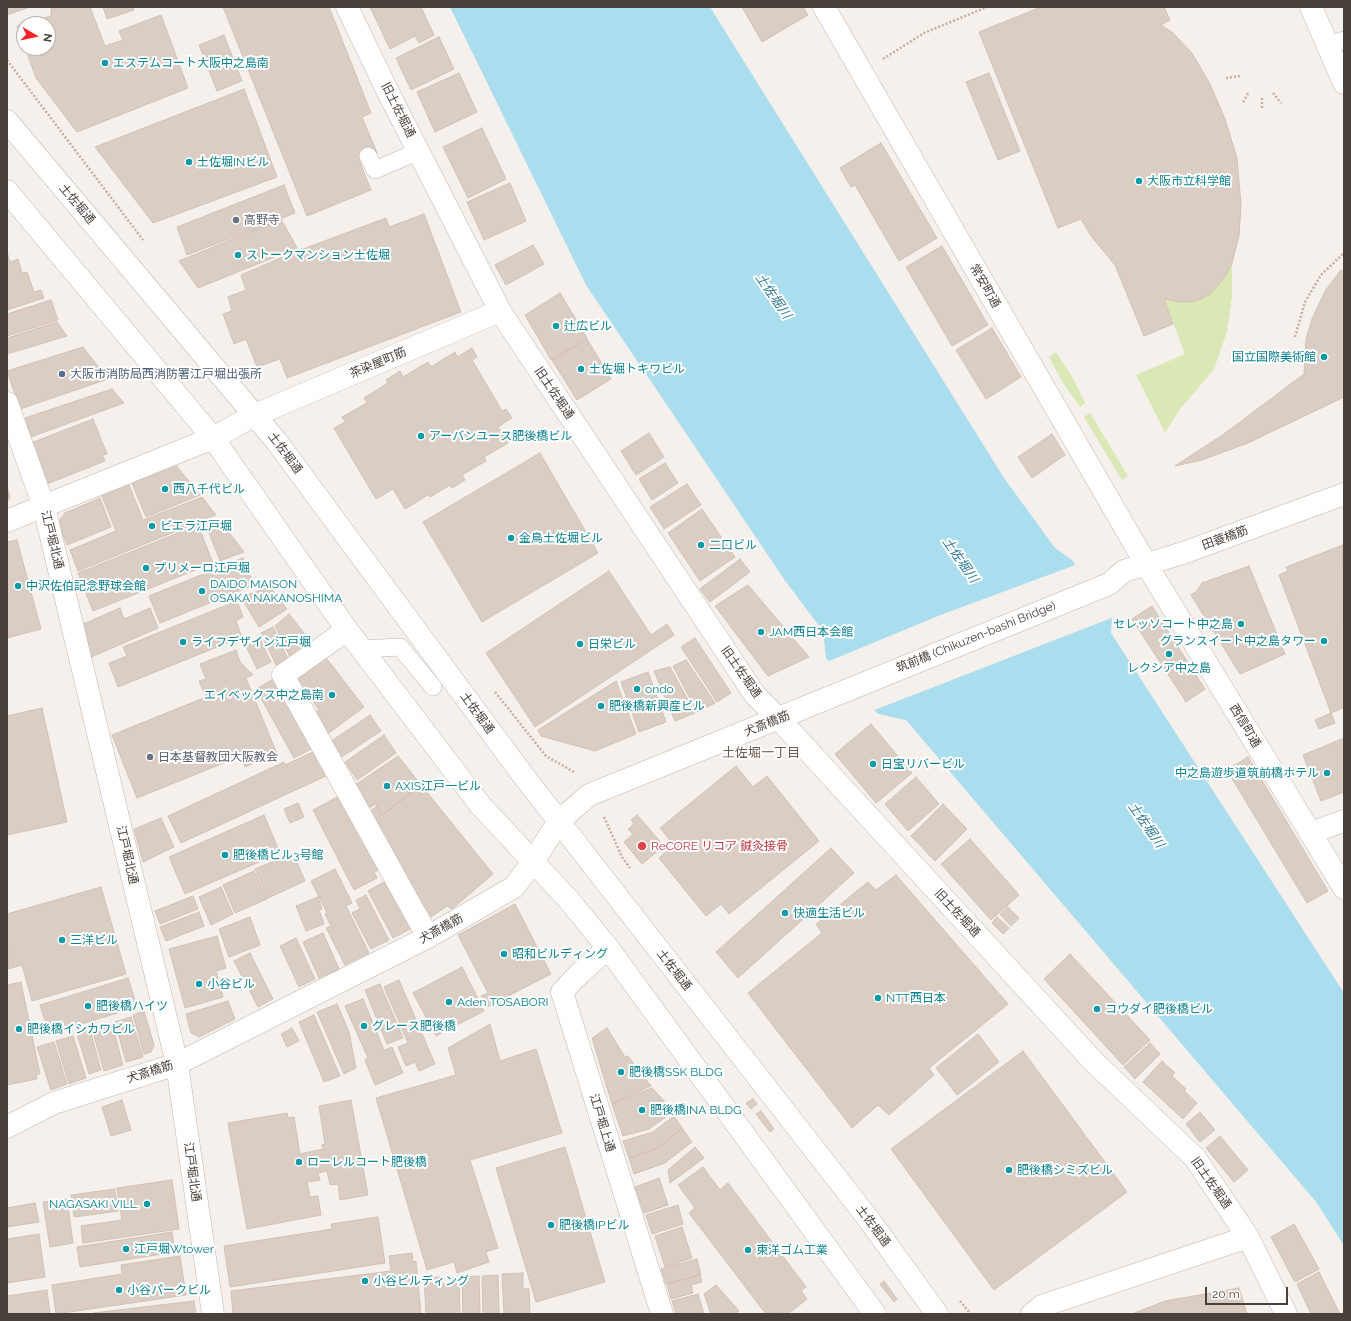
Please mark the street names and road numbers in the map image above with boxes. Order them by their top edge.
street label: 旧土佐堀通 [378,80,418,140]
street label: 土佐堀通 [56,181,98,227]
street label: 常安町通 [967,262,1003,310]
street label: 茶染屋町筋 [348,345,408,381]
street label: 旧土佐堀通 [531,364,577,422]
street label: 土佐堀通 [265,429,305,477]
street label: 江戸堀北通 [38,509,66,571]
street label: 田蓑橋筋 [1200,523,1250,553]
street label: 筑前橋 (Chikuzen-bashi Bridge) [894,598,1058,676]
street label: 旧土佐堀通 [718,643,764,701]
street label: 土佐堀通 [457,689,497,737]
street label: 西信町通 [1226,702,1264,750]
street label: 犬斎橋筋 [742,708,792,740]
street label: 江戸堀北通 [113,824,141,886]
street label: 旧土佐堀通 [931,886,983,940]
street label: 犬斎橋筋 [417,911,465,947]
street label: 土佐堀通 [654,947,694,993]
street label: 犬斎橋筋 [125,1058,175,1086]
street label: 江戸堀上通 [586,1092,618,1154]
street label: 江戸堀北通 [181,1141,203,1203]
street label: 旧土佐堀通 [1188,1154,1234,1212]
street label: 土佐堀通 [853,1202,893,1250]

